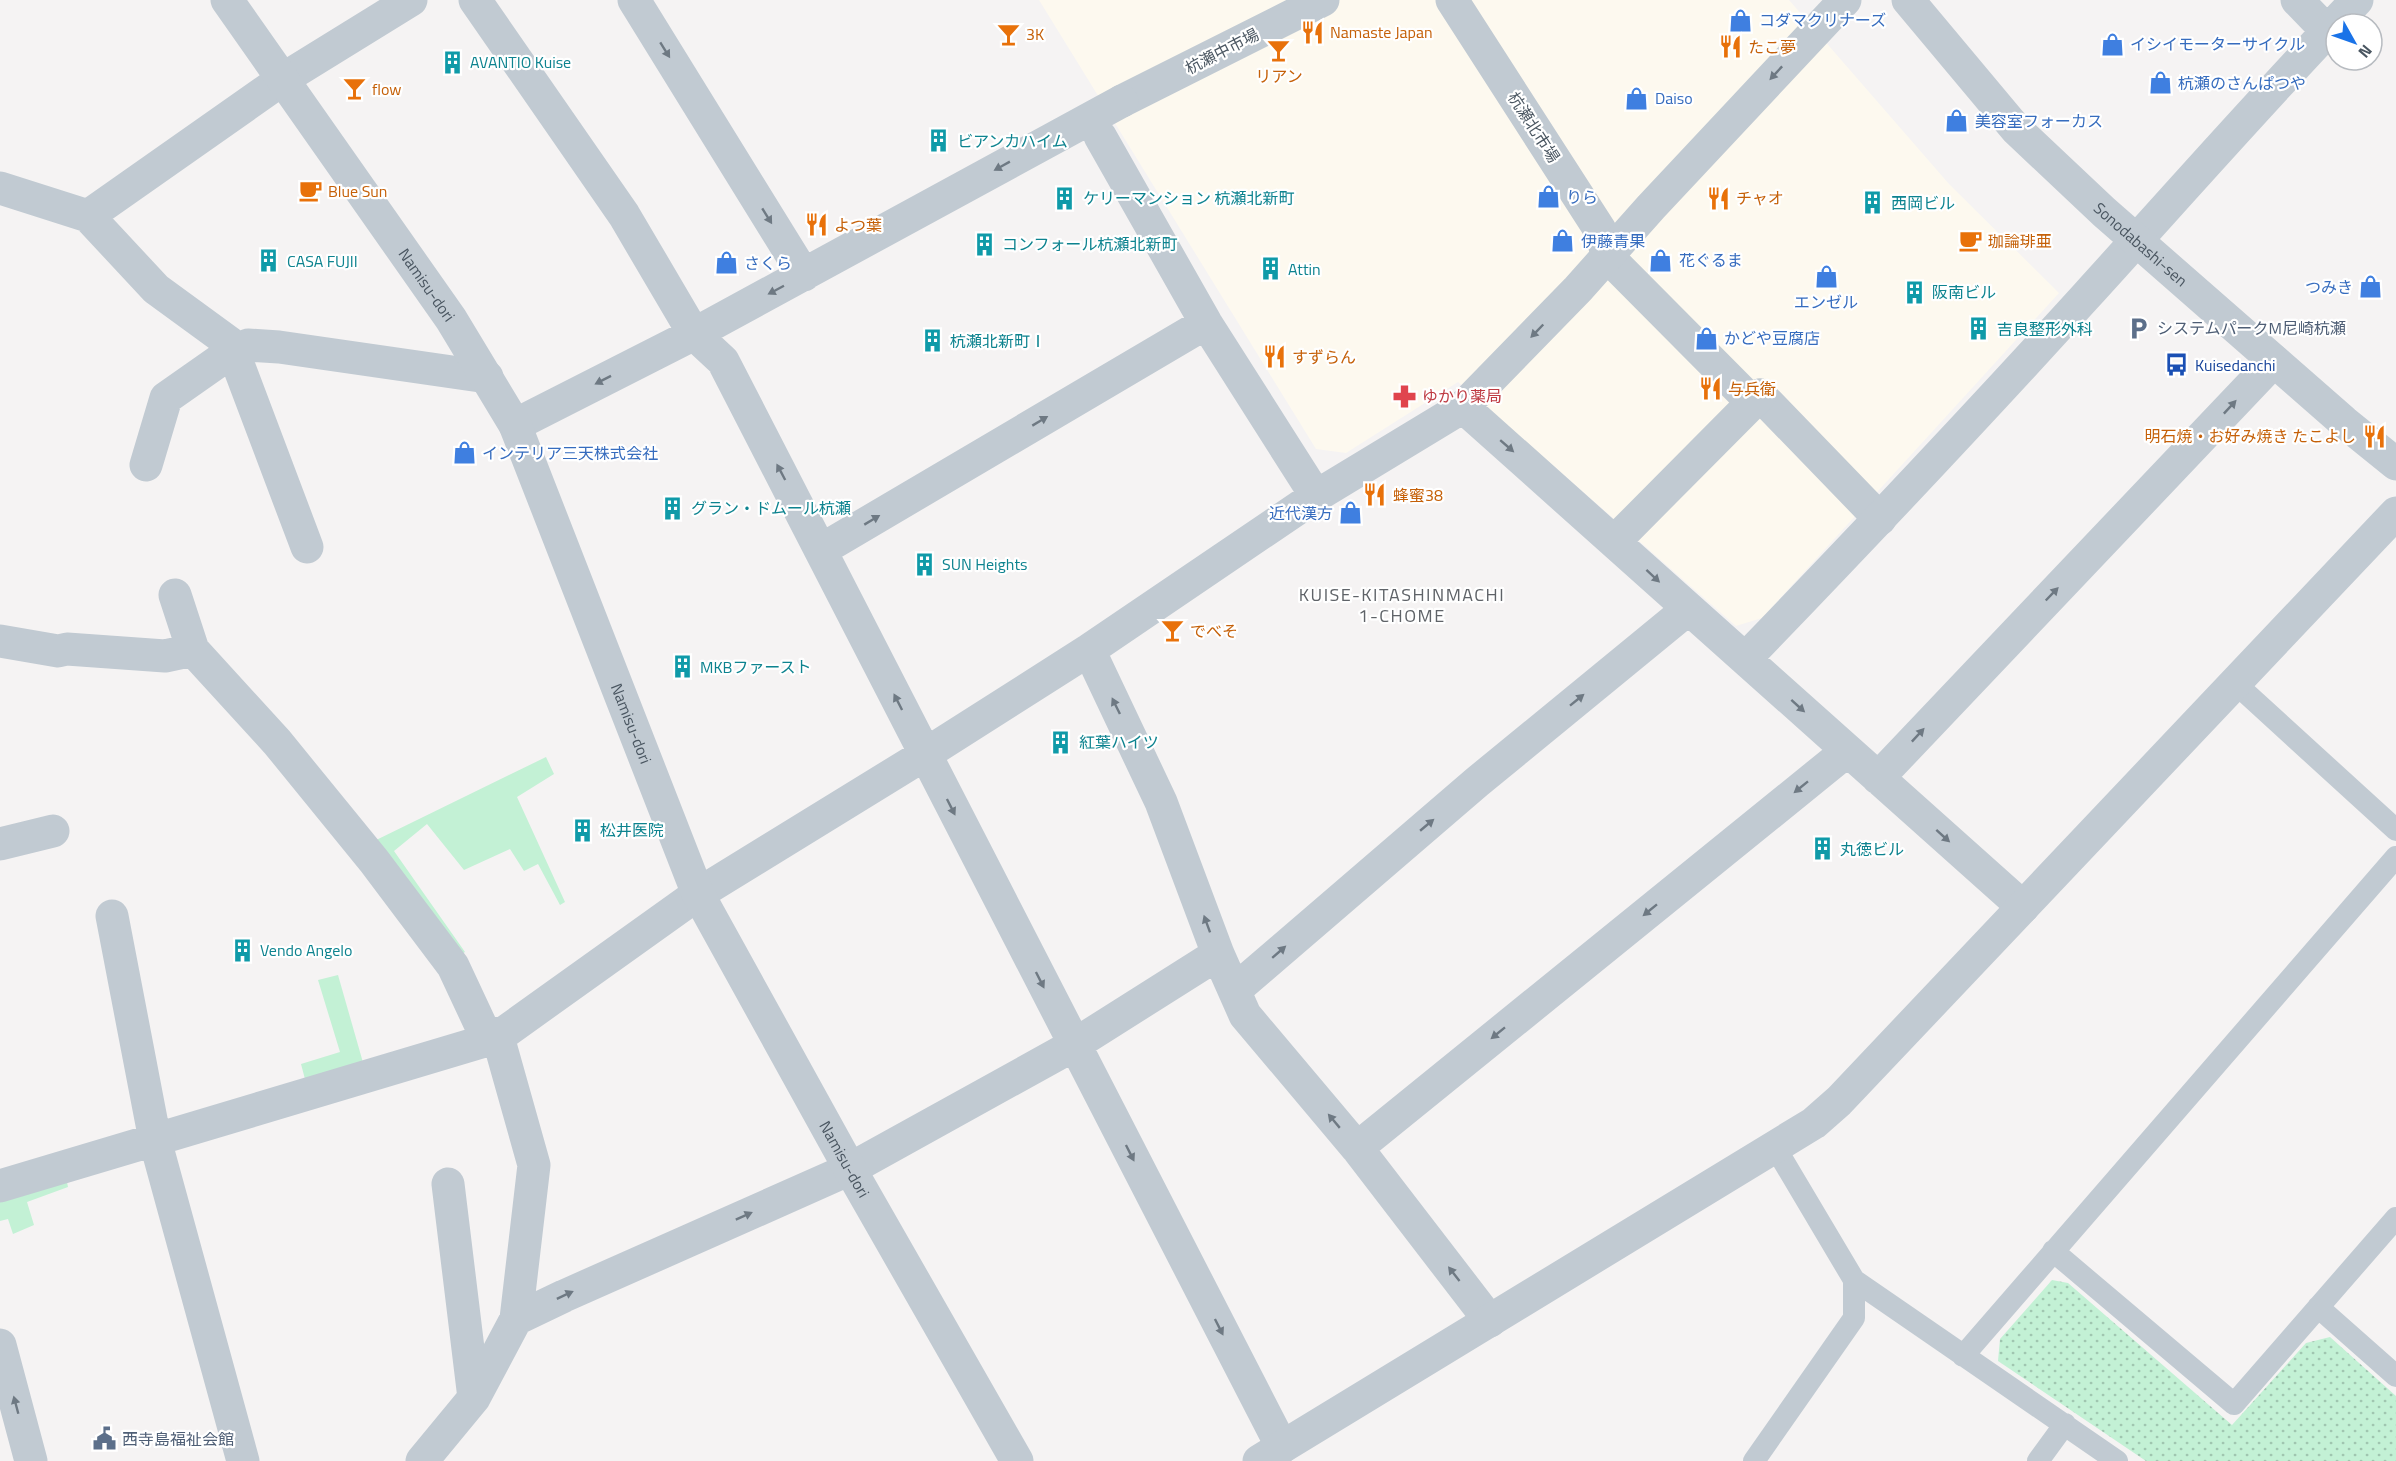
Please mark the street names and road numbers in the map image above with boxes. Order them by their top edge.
street label: 杭瀬中市場 [1181,22,1263,80]
street label: 杭瀬北市場 [1502,87,1566,167]
street label: Sonodabashi-sen [2088,196,2193,292]
street label: Namisu-dori [393,243,461,326]
street label: Namisu-dori [605,680,658,767]
street label: Namisu-dori [814,1116,876,1202]

